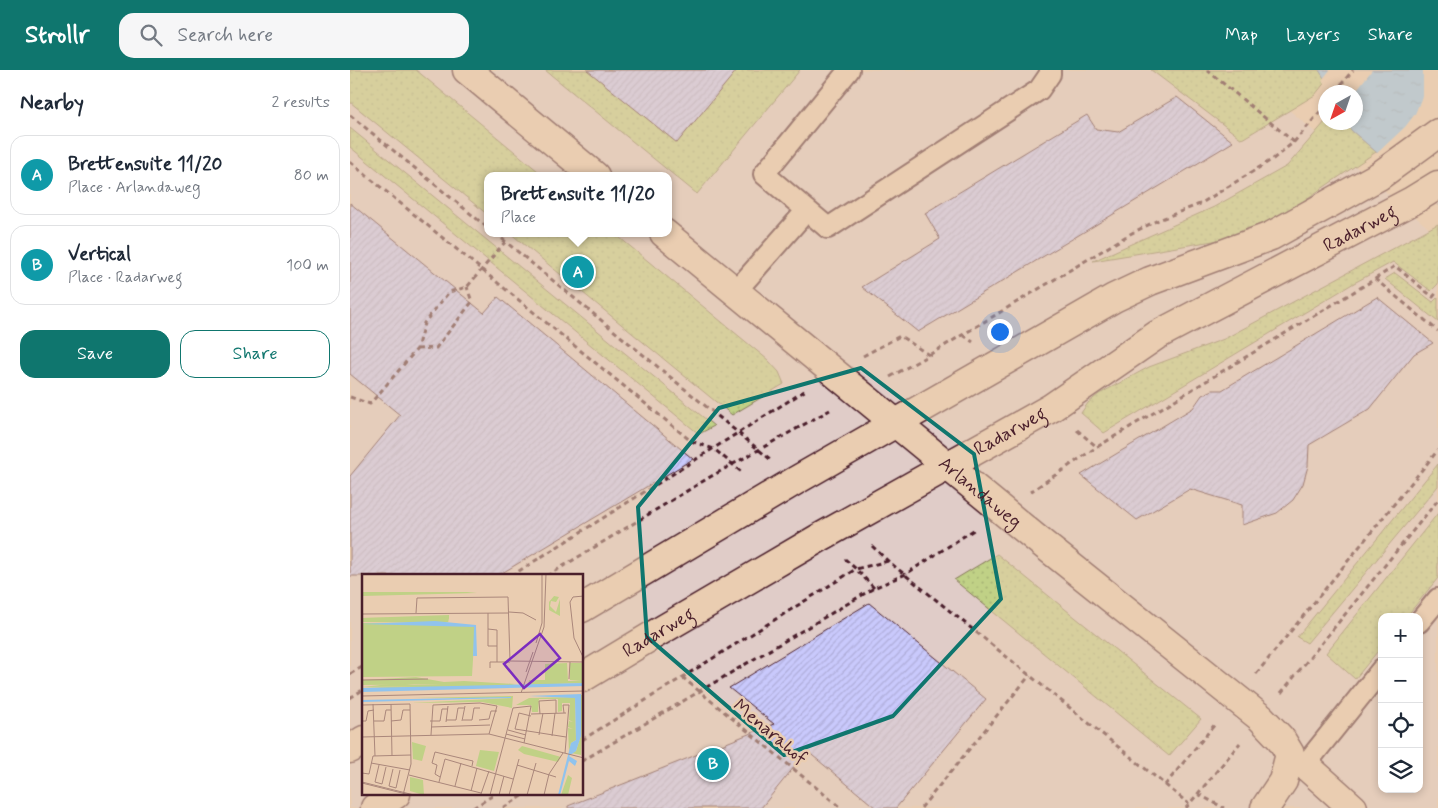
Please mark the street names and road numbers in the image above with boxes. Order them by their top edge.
street label: Radarweg [1319,199,1402,258]
street label: Radarweg [969,401,1052,461]
street label: Arlandaweg [933,451,1027,536]
street label: Radarweg [618,601,700,663]
street label: Menarahof [727,693,813,771]

